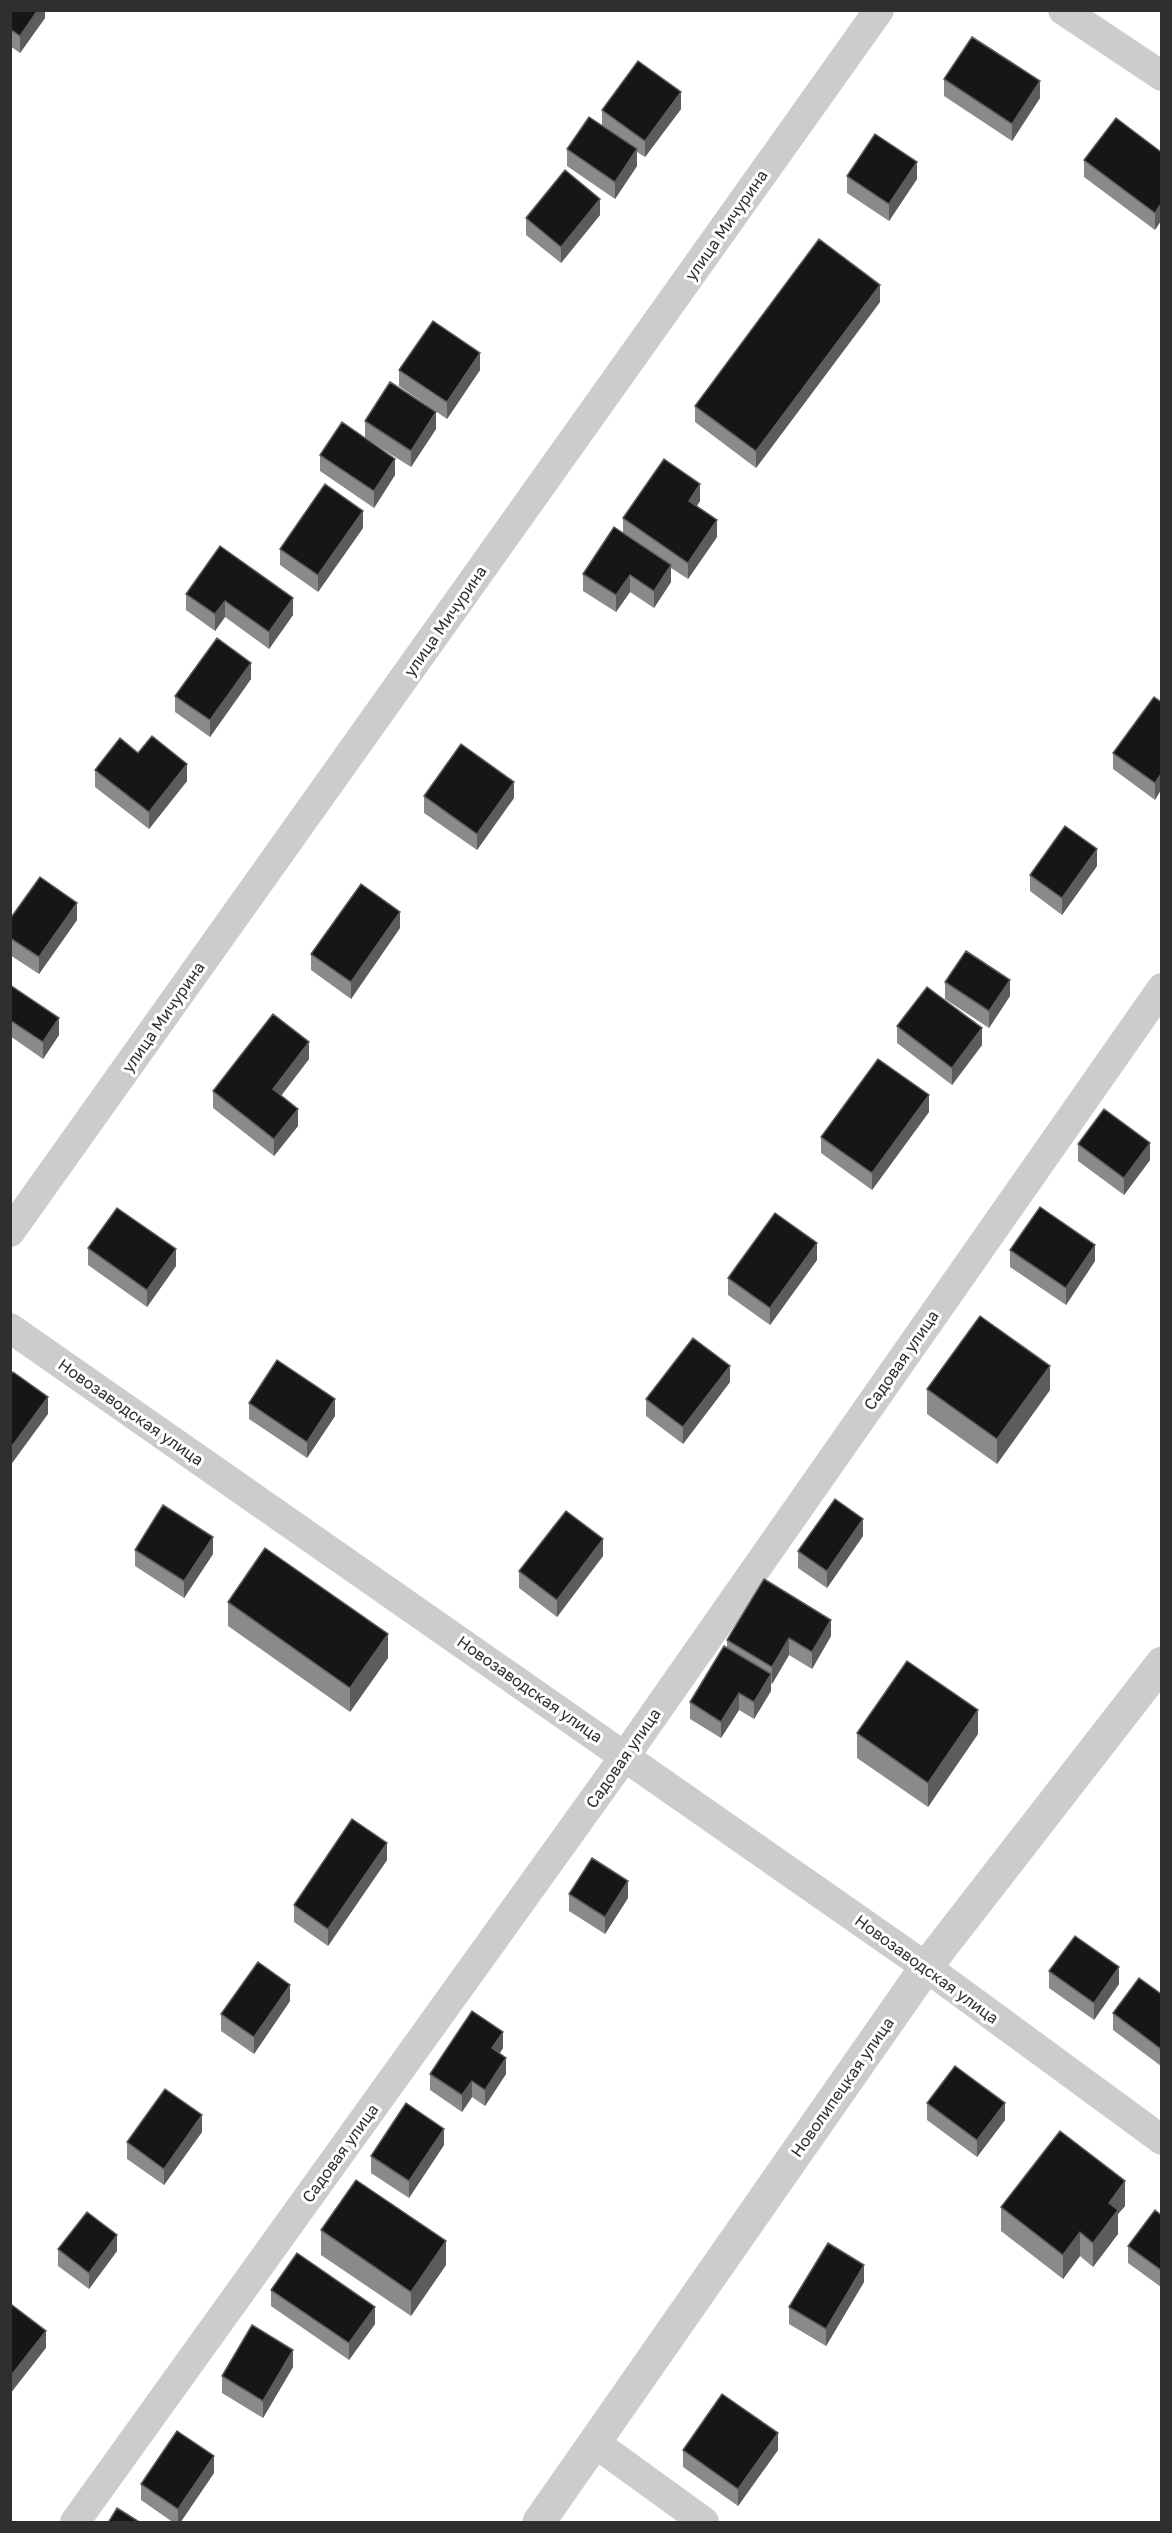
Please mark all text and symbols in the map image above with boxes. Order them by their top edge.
street label: улица Мичурина [680,166,772,284]
street label: улица Мичурина [399,562,491,680]
street label: улица Мичурина [117,958,209,1076]
street label: Садовая улица [859,1306,943,1414]
street label: Новозаводская улица [54,1354,208,1470]
street label: Новозаводская улица [453,1631,607,1747]
street label: Садовая улица [581,1704,665,1812]
street label: Новозаводская улица [851,1910,1003,2028]
street label: Новолипецкая улица [786,2013,898,2161]
street label: Садовая улица [297,2100,383,2206]

